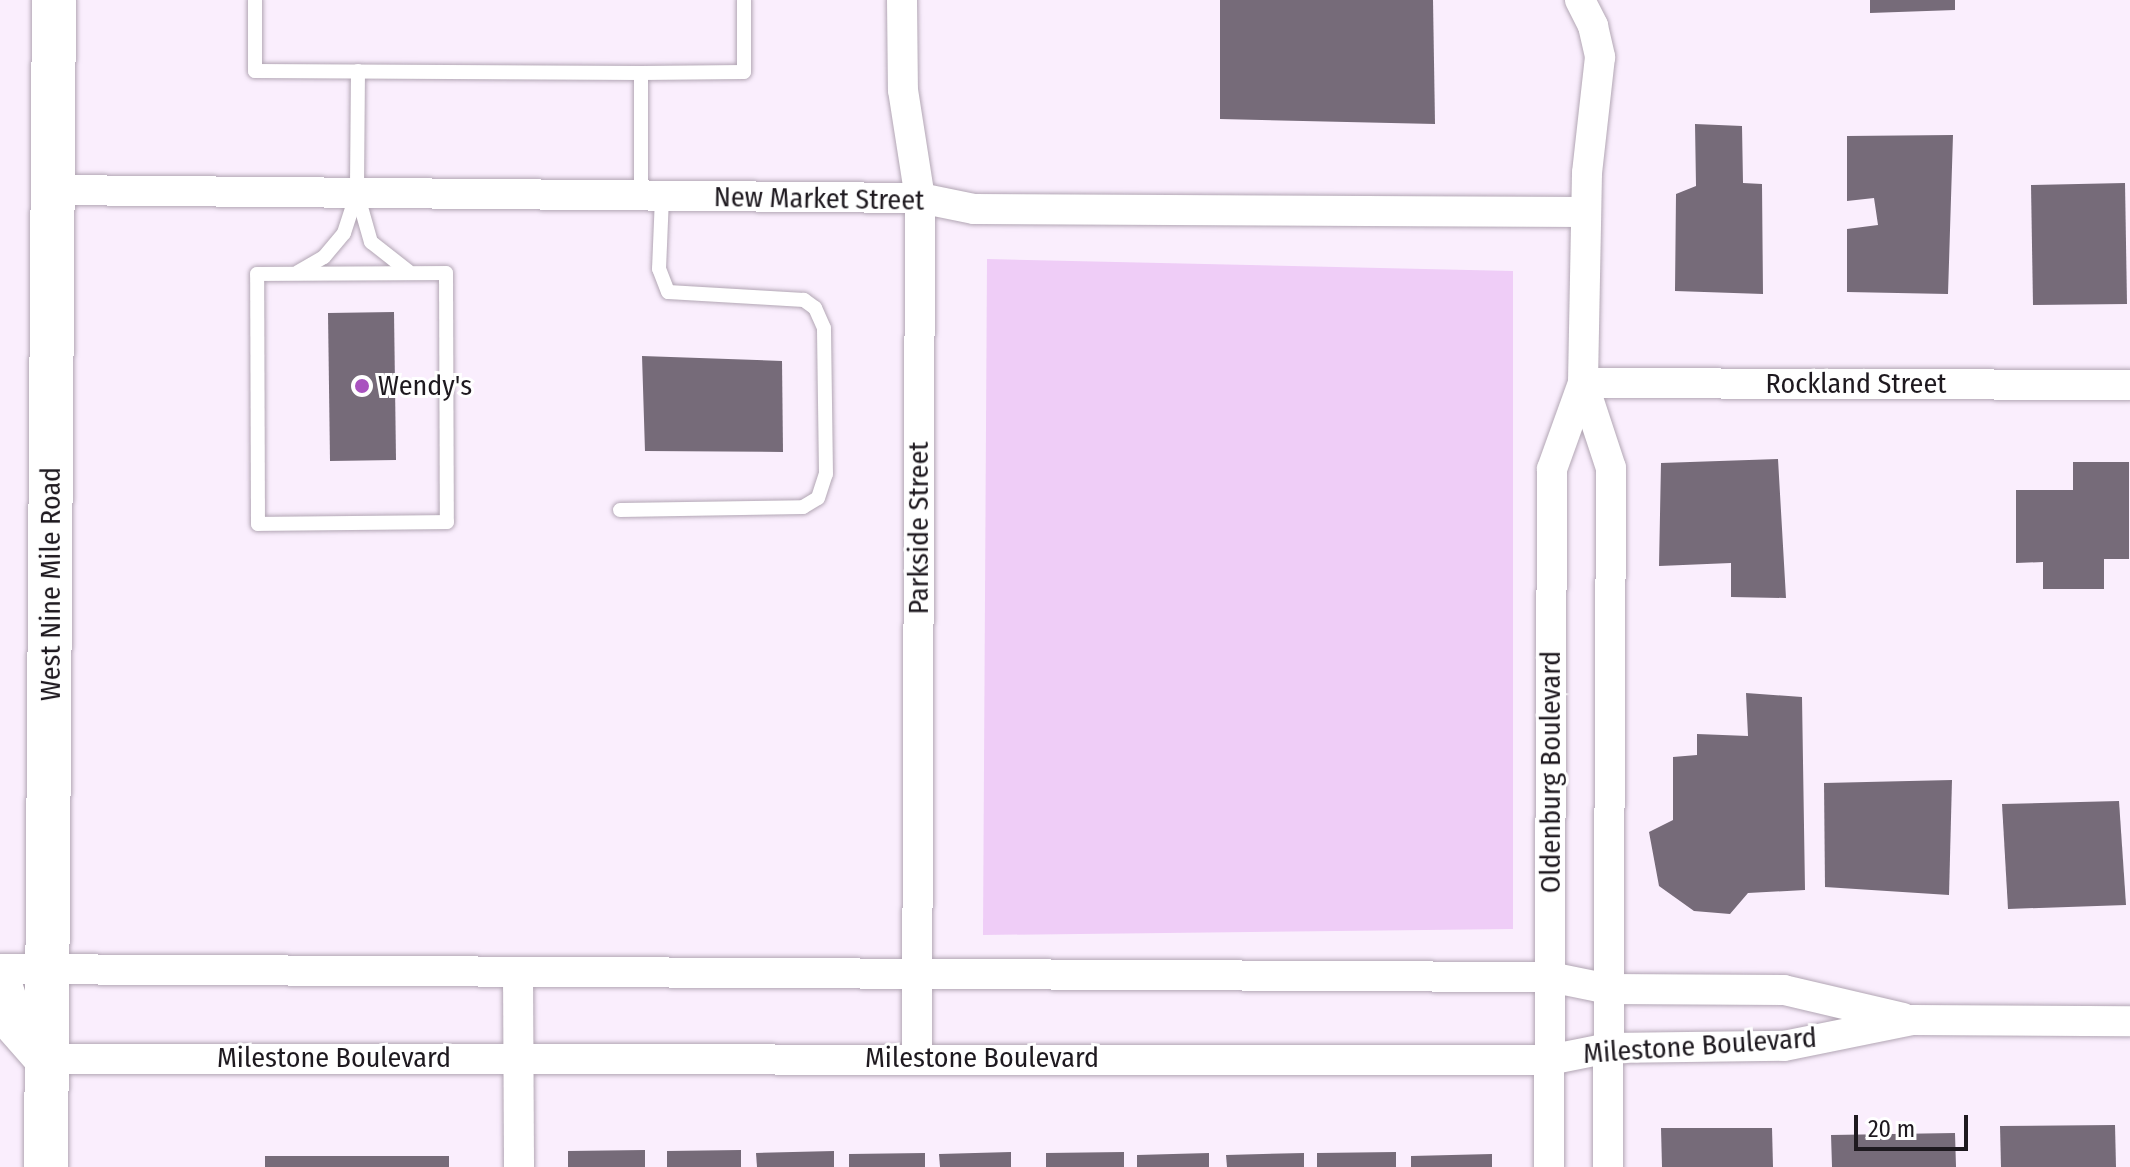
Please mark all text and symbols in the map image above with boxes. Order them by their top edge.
street label: New Market Street [714,180,924,218]
street label: Rockland Street [1766,367,1946,401]
place label: Wendy's [378,369,472,403]
marker: Wendy's [353,377,371,395]
street label: Parkside Street [902,442,936,614]
street label: West Nine Mile Road [34,467,68,701]
street label: Oldenburg Boulevard [1534,651,1568,893]
street label: Milestone Boulevard [1582,1021,1818,1071]
street label: Milestone Boulevard [217,1041,451,1075]
street label: Milestone Boulevard [865,1041,1099,1075]
scale bar [1858,1099,1972,1149]
text: 20 m [1868,1115,1915,1143]

